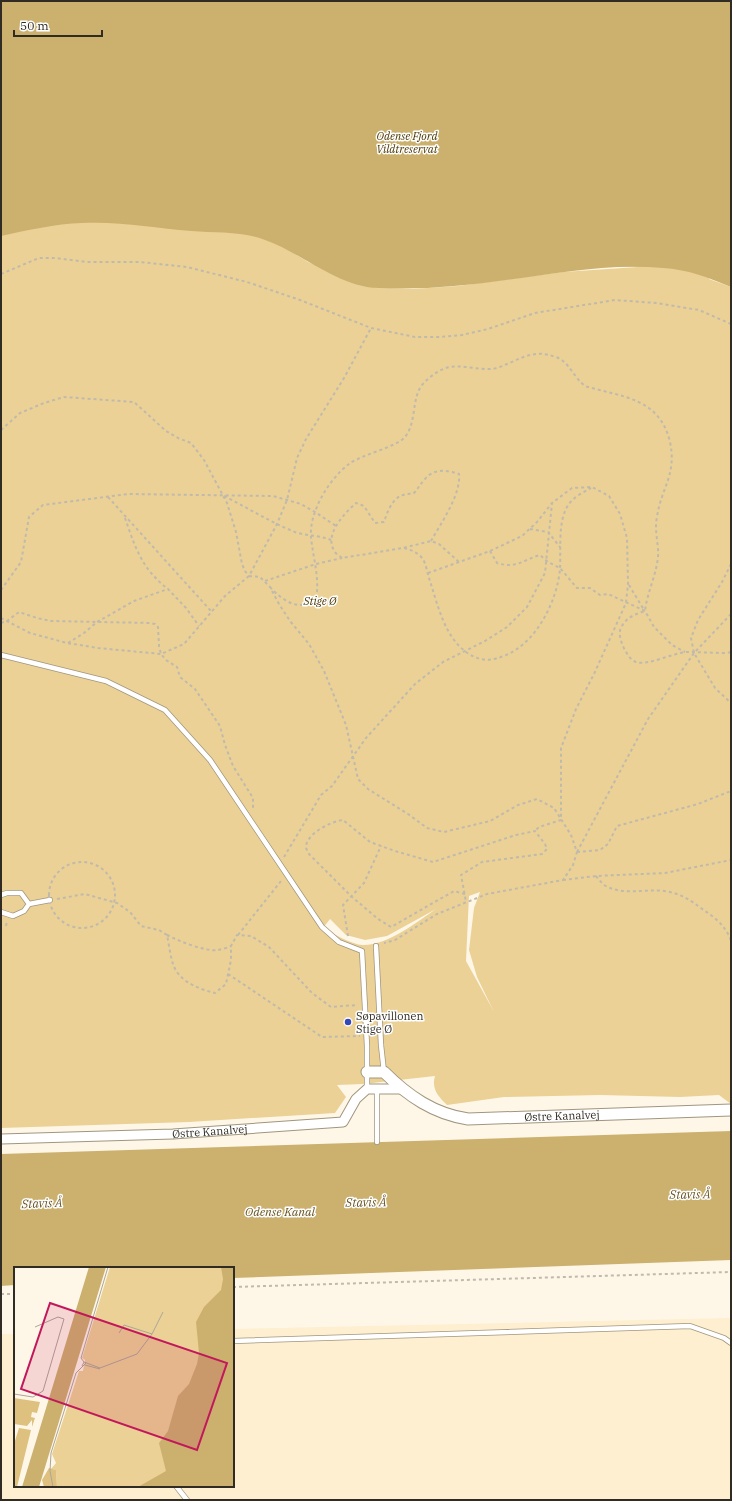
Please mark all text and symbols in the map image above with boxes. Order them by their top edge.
scale bar [14,12,102,38]
text: 50 m [20,18,49,33]
park label: Odense Fjord Vildtreservat [376,129,439,156]
park label: Stige Ø [303,594,337,608]
place label: Søpavillonen Stige Ø [356,1009,424,1036]
marker: Søpavillonen Stige Ø [343,1017,353,1027]
street label: Østre Kanalvej [524,1107,600,1124]
street label: Østre Kanalvej [172,1122,248,1141]
water label: Stavis Å [668,1186,711,1202]
water label: Stavis Å [344,1194,387,1210]
water label: Stavis Å [20,1195,63,1211]
water label: Odense Kanal [245,1204,316,1219]
inset map [14,1267,234,1487]

